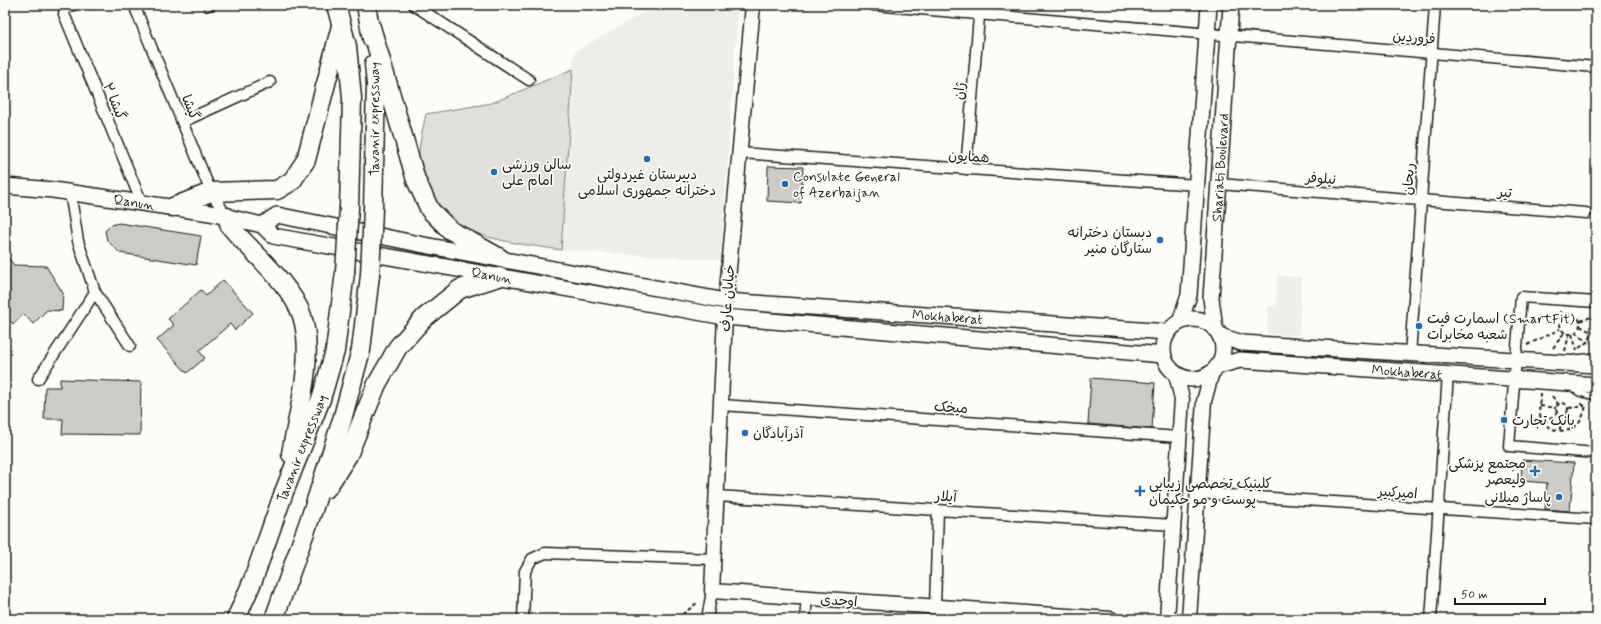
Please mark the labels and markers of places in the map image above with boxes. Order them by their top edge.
marker: دبیرستان غیردولتی دخترانه جمهوری اسلامی [642,154,652,164]
place label: سالن ورزشی امام علی [502,156,571,191]
place label: دبیرستان غیردولتی دخترانه جمهوری اسلامی [578,166,716,200]
marker: سالن ورزشی امام علی [489,167,499,177]
place label: Consulate General of Azerbaijan [793,168,900,202]
marker: Consulate General of Azerbaijan [780,179,790,189]
place label: دبستان دخترانه ستارگان منیر [1068,224,1152,258]
marker: دبستان دخترانه ستارگان منیر [1155,235,1165,245]
place label: اسمارت فیت (SmartFit) شعبه مخابرات [1427,310,1575,344]
marker: اسمارت فیت (SmartFit) شعبه مخابرات [1414,321,1424,331]
place label: بانک تجارت [1512,412,1575,430]
marker: بانک تجارت [1499,415,1509,425]
place label: آذرآبادگان [753,425,804,443]
marker: آذرآبادگان [740,428,750,438]
place label: مجتمع پزشکی ولیعصر [1448,455,1526,489]
marker: مجتمع پزشکی ولیعصر [1529,465,1541,477]
place label: کلینیک تخصصی زیبایی پوست و مو حکیمان [1149,475,1272,509]
marker: کلینیک تخصصی زیبایی پوست و مو حکیمان [1134,485,1146,497]
place label: پاساژ میلانی [1484,489,1551,507]
marker: پاساژ میلانی [1554,492,1564,502]

